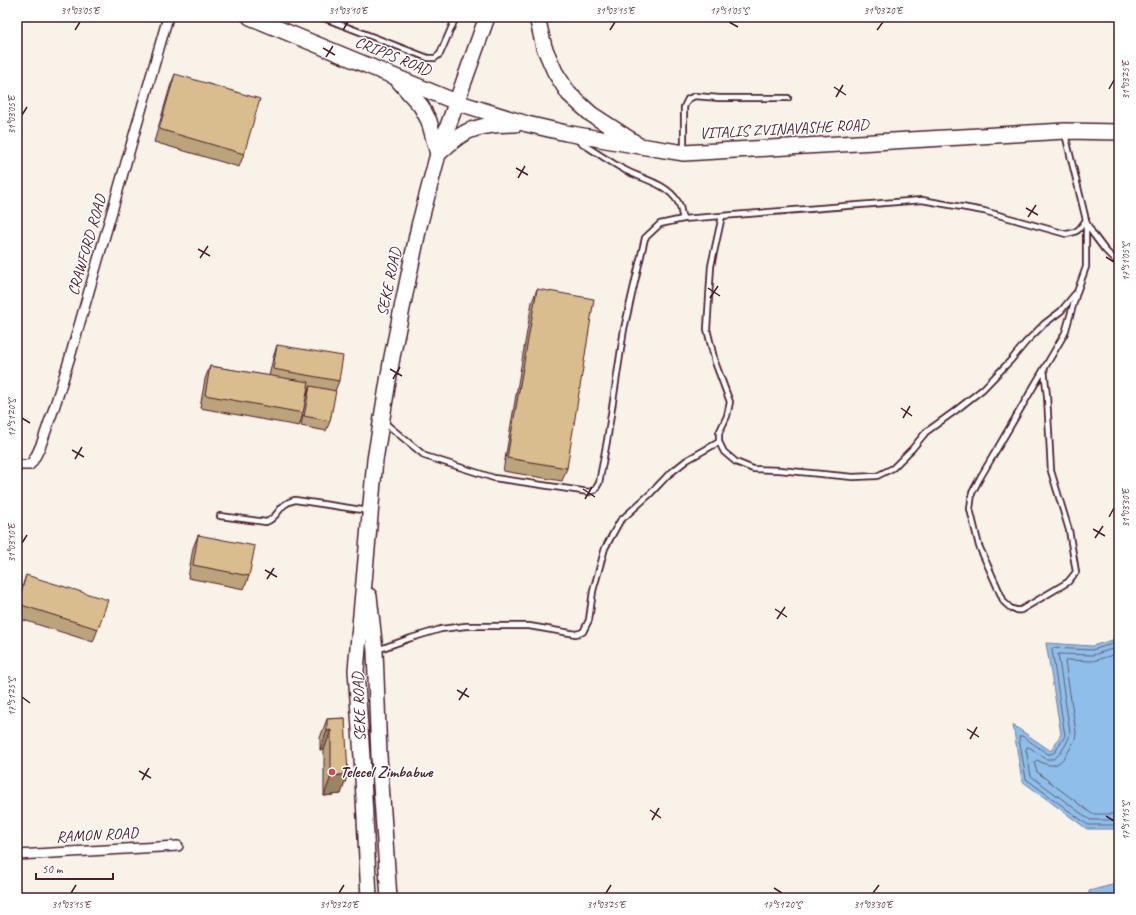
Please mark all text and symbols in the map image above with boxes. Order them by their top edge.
text: 31°03'05"E [61,4,101,17]
text: 31°03'10"E [329,4,369,17]
text: 31°03'15"E [596,4,636,17]
text: 17°51'05"S [710,4,750,17]
text: 31°03'20"E [864,4,904,17]
street label: CRIPPS ROAD [352,32,435,81]
text: 31°03'25"E [1119,59,1132,99]
text: 31°03'05"E [5,94,18,134]
street label: VITALIS ZVINAVASHE ROAD [699,114,871,143]
street label: CRAWFORD ROAD [63,191,111,298]
text: 17°51'05"S [1119,241,1132,281]
street label: SEKE ROAD [372,244,406,318]
text: 17°51'20"S [5,397,18,437]
text: 31°03'30"E [1119,487,1132,527]
text: 31°03'10"E [5,522,18,562]
street label: SEKE ROAD [348,670,370,742]
text: 17°51'25"S [5,676,18,716]
place label: Telecel Zimbabwe [340,762,434,782]
marker: Telecel Zimbabwe [327,767,337,777]
text: 17°51'15"S [1119,800,1132,840]
street label: RAMON ROAD [55,823,140,847]
scale bar [36,855,113,881]
text: 50 m [42,861,64,877]
text: 31°03'15"E [52,898,92,911]
text: 31°03'20"E [320,898,360,911]
text: 31°03'25"E [587,898,627,911]
text: 17°51'20"S [763,898,803,911]
text: 31°03'30"E [854,898,894,911]

